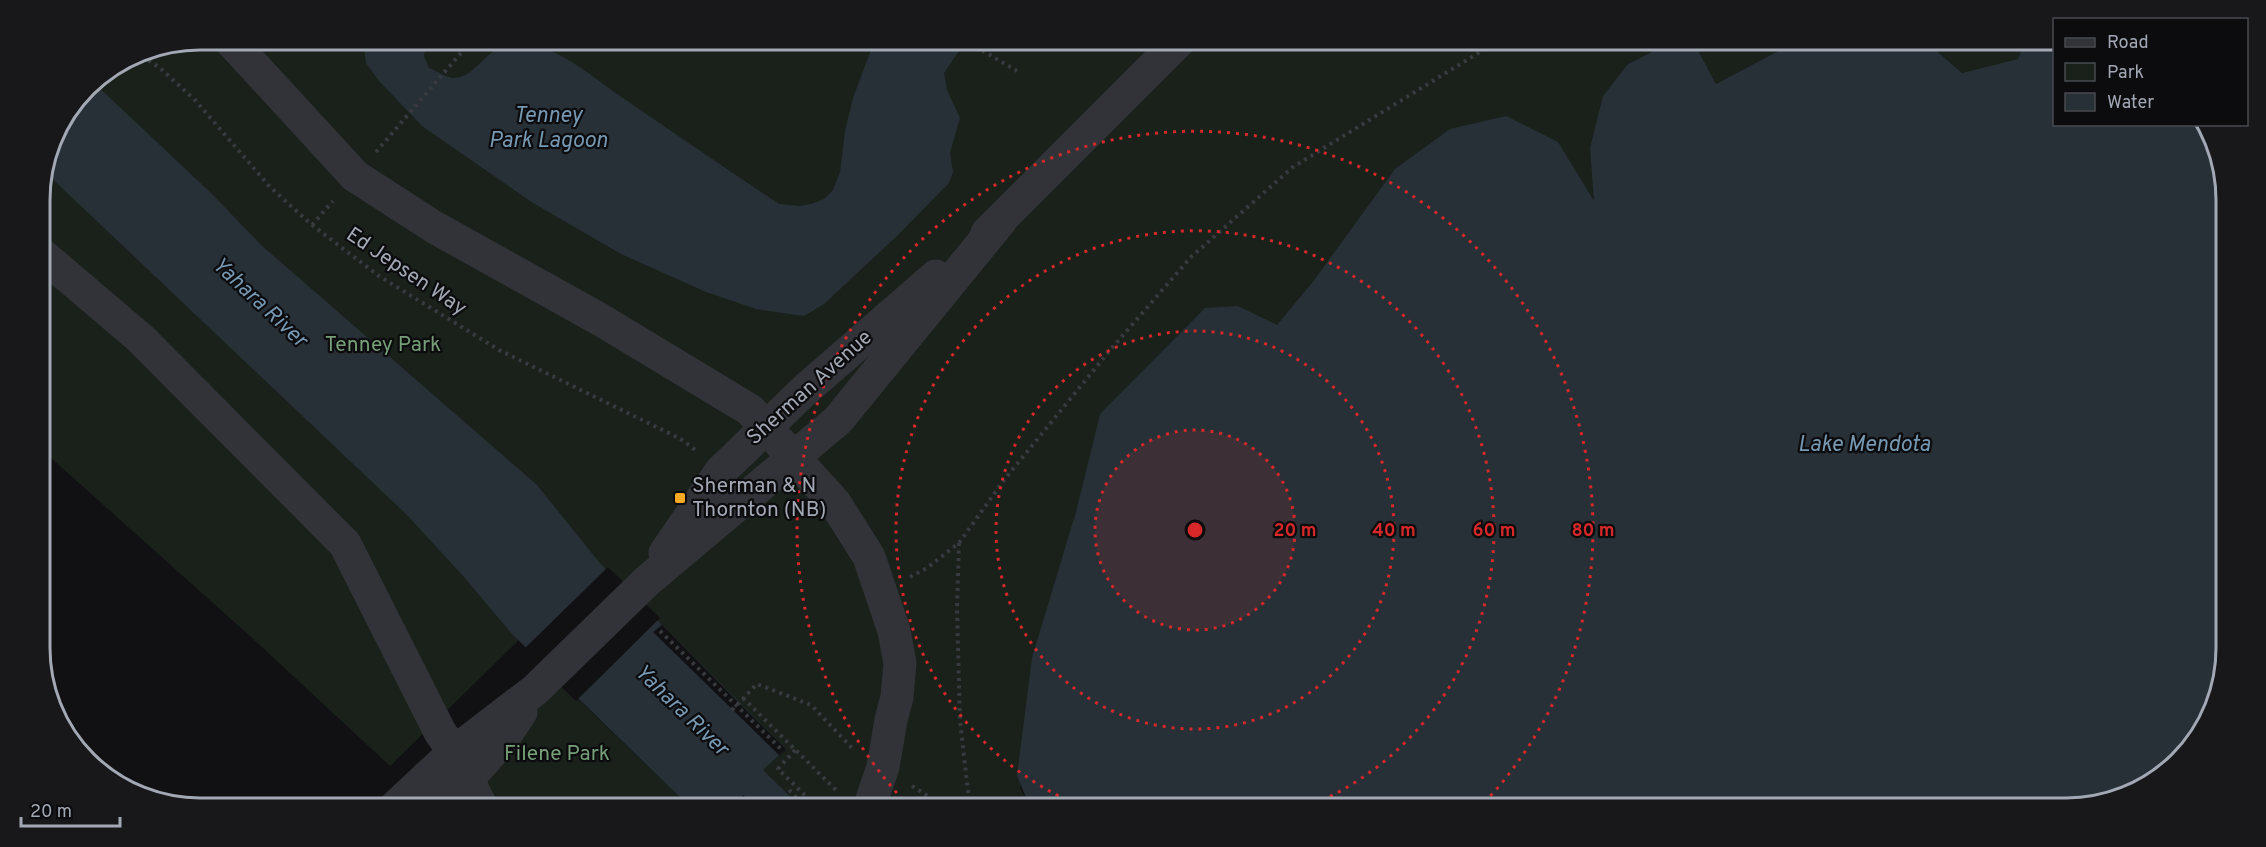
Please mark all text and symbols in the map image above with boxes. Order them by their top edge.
legend [2053,18,2248,126]
text: Road [2107,32,2149,55]
text: Park [2107,62,2144,85]
text: Water [2107,92,2154,115]
water label: Tenney Park Lagoon [488,103,608,155]
street label: Ed Jepsen Way [340,222,472,322]
water label: Yahara River [206,252,313,355]
street label: Sherman Avenue [742,325,878,451]
park label: Tenney Park [325,332,441,359]
water label: Lake Mendota [1798,432,1931,459]
place label: Sherman & N Thornton (NB) [692,473,826,524]
marker: Sherman & N Thornton (NB) [673,491,687,505]
centre of rings [1185,520,1205,540]
text: 20 m [1273,520,1317,543]
text: 40 m [1372,520,1416,543]
text: 60 m [1472,520,1516,543]
text: 80 m [1571,520,1615,543]
water label: Yahara River [628,659,735,764]
park label: Filene Park [504,741,610,768]
scale bar [21,790,120,828]
text: 20 m [30,801,72,824]

